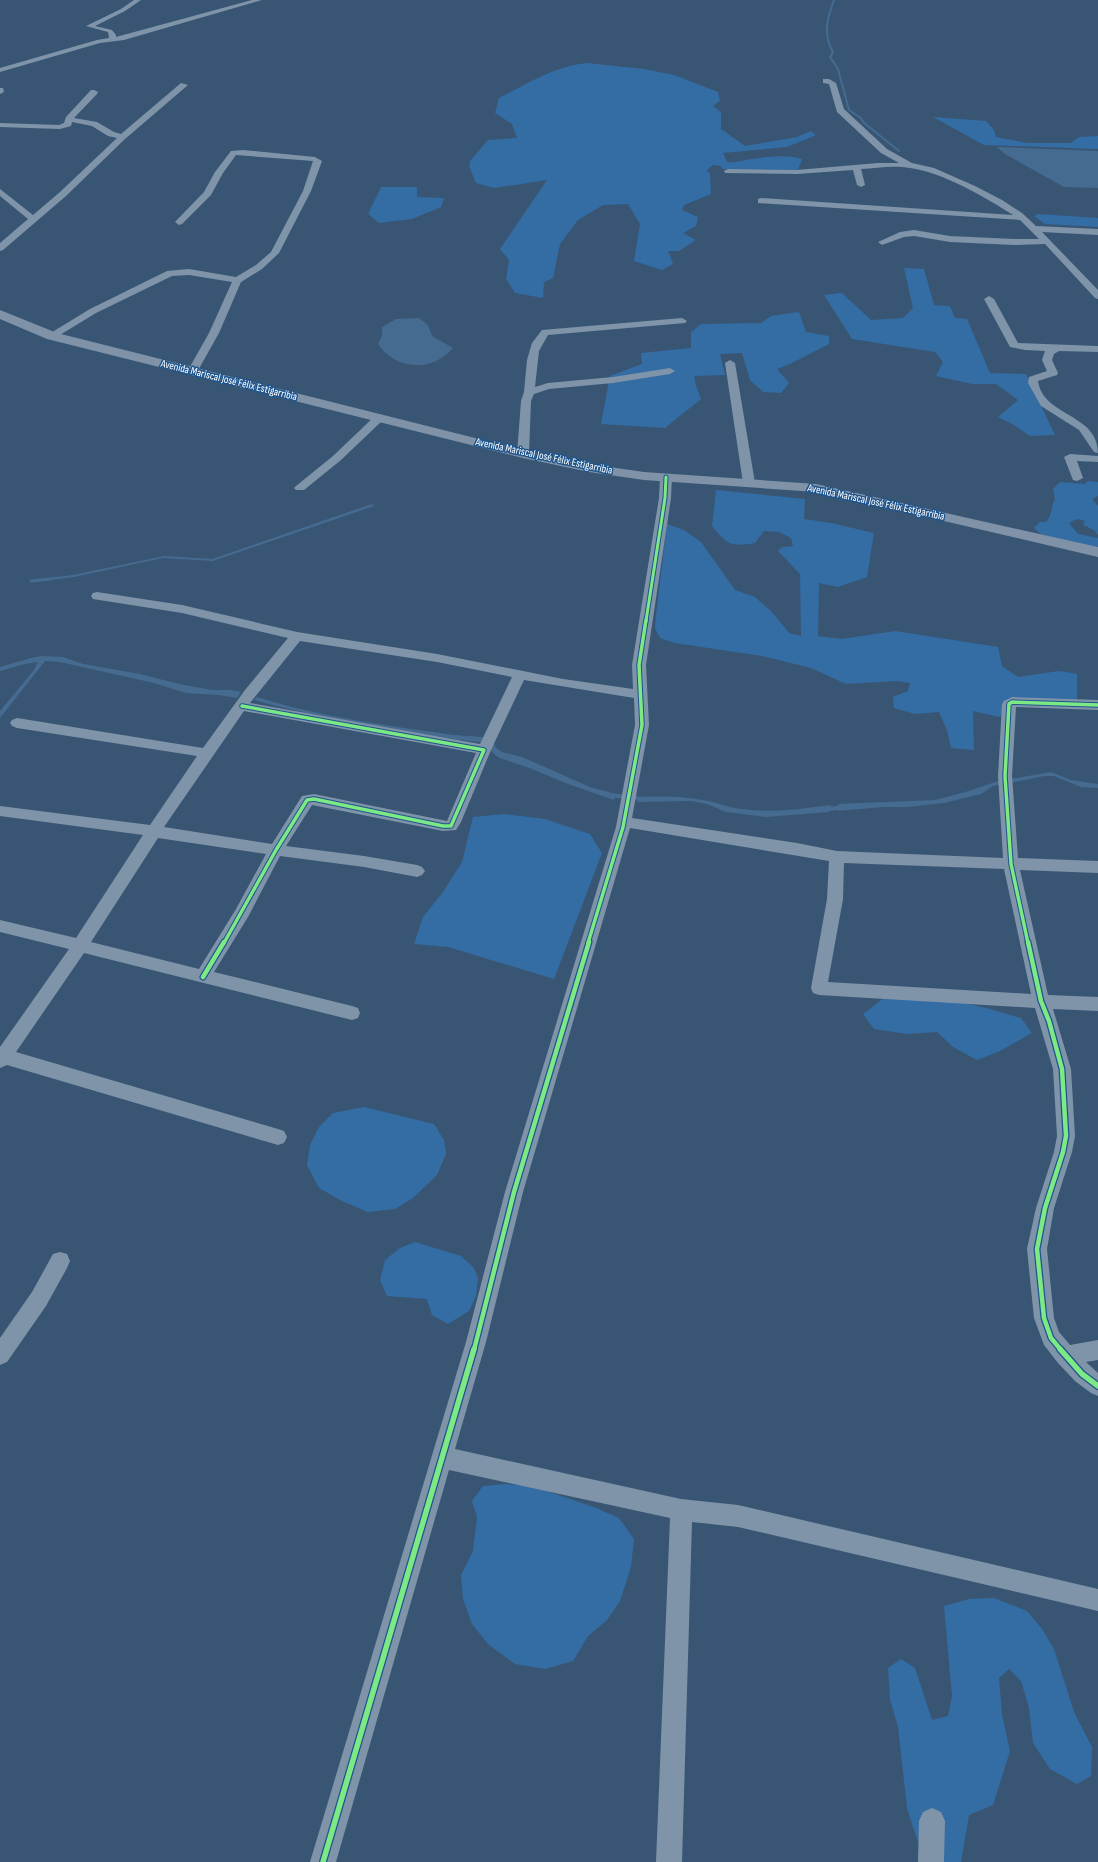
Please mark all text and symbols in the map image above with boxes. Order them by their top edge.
street label: Avenida Mariscal José Félix Estigarribia [159,357,298,403]
street label: Avenida Mariscal José Félix Estigarribia [473,435,614,477]
street label: Avenida Mariscal José Félix Estigarribia [805,481,946,523]

